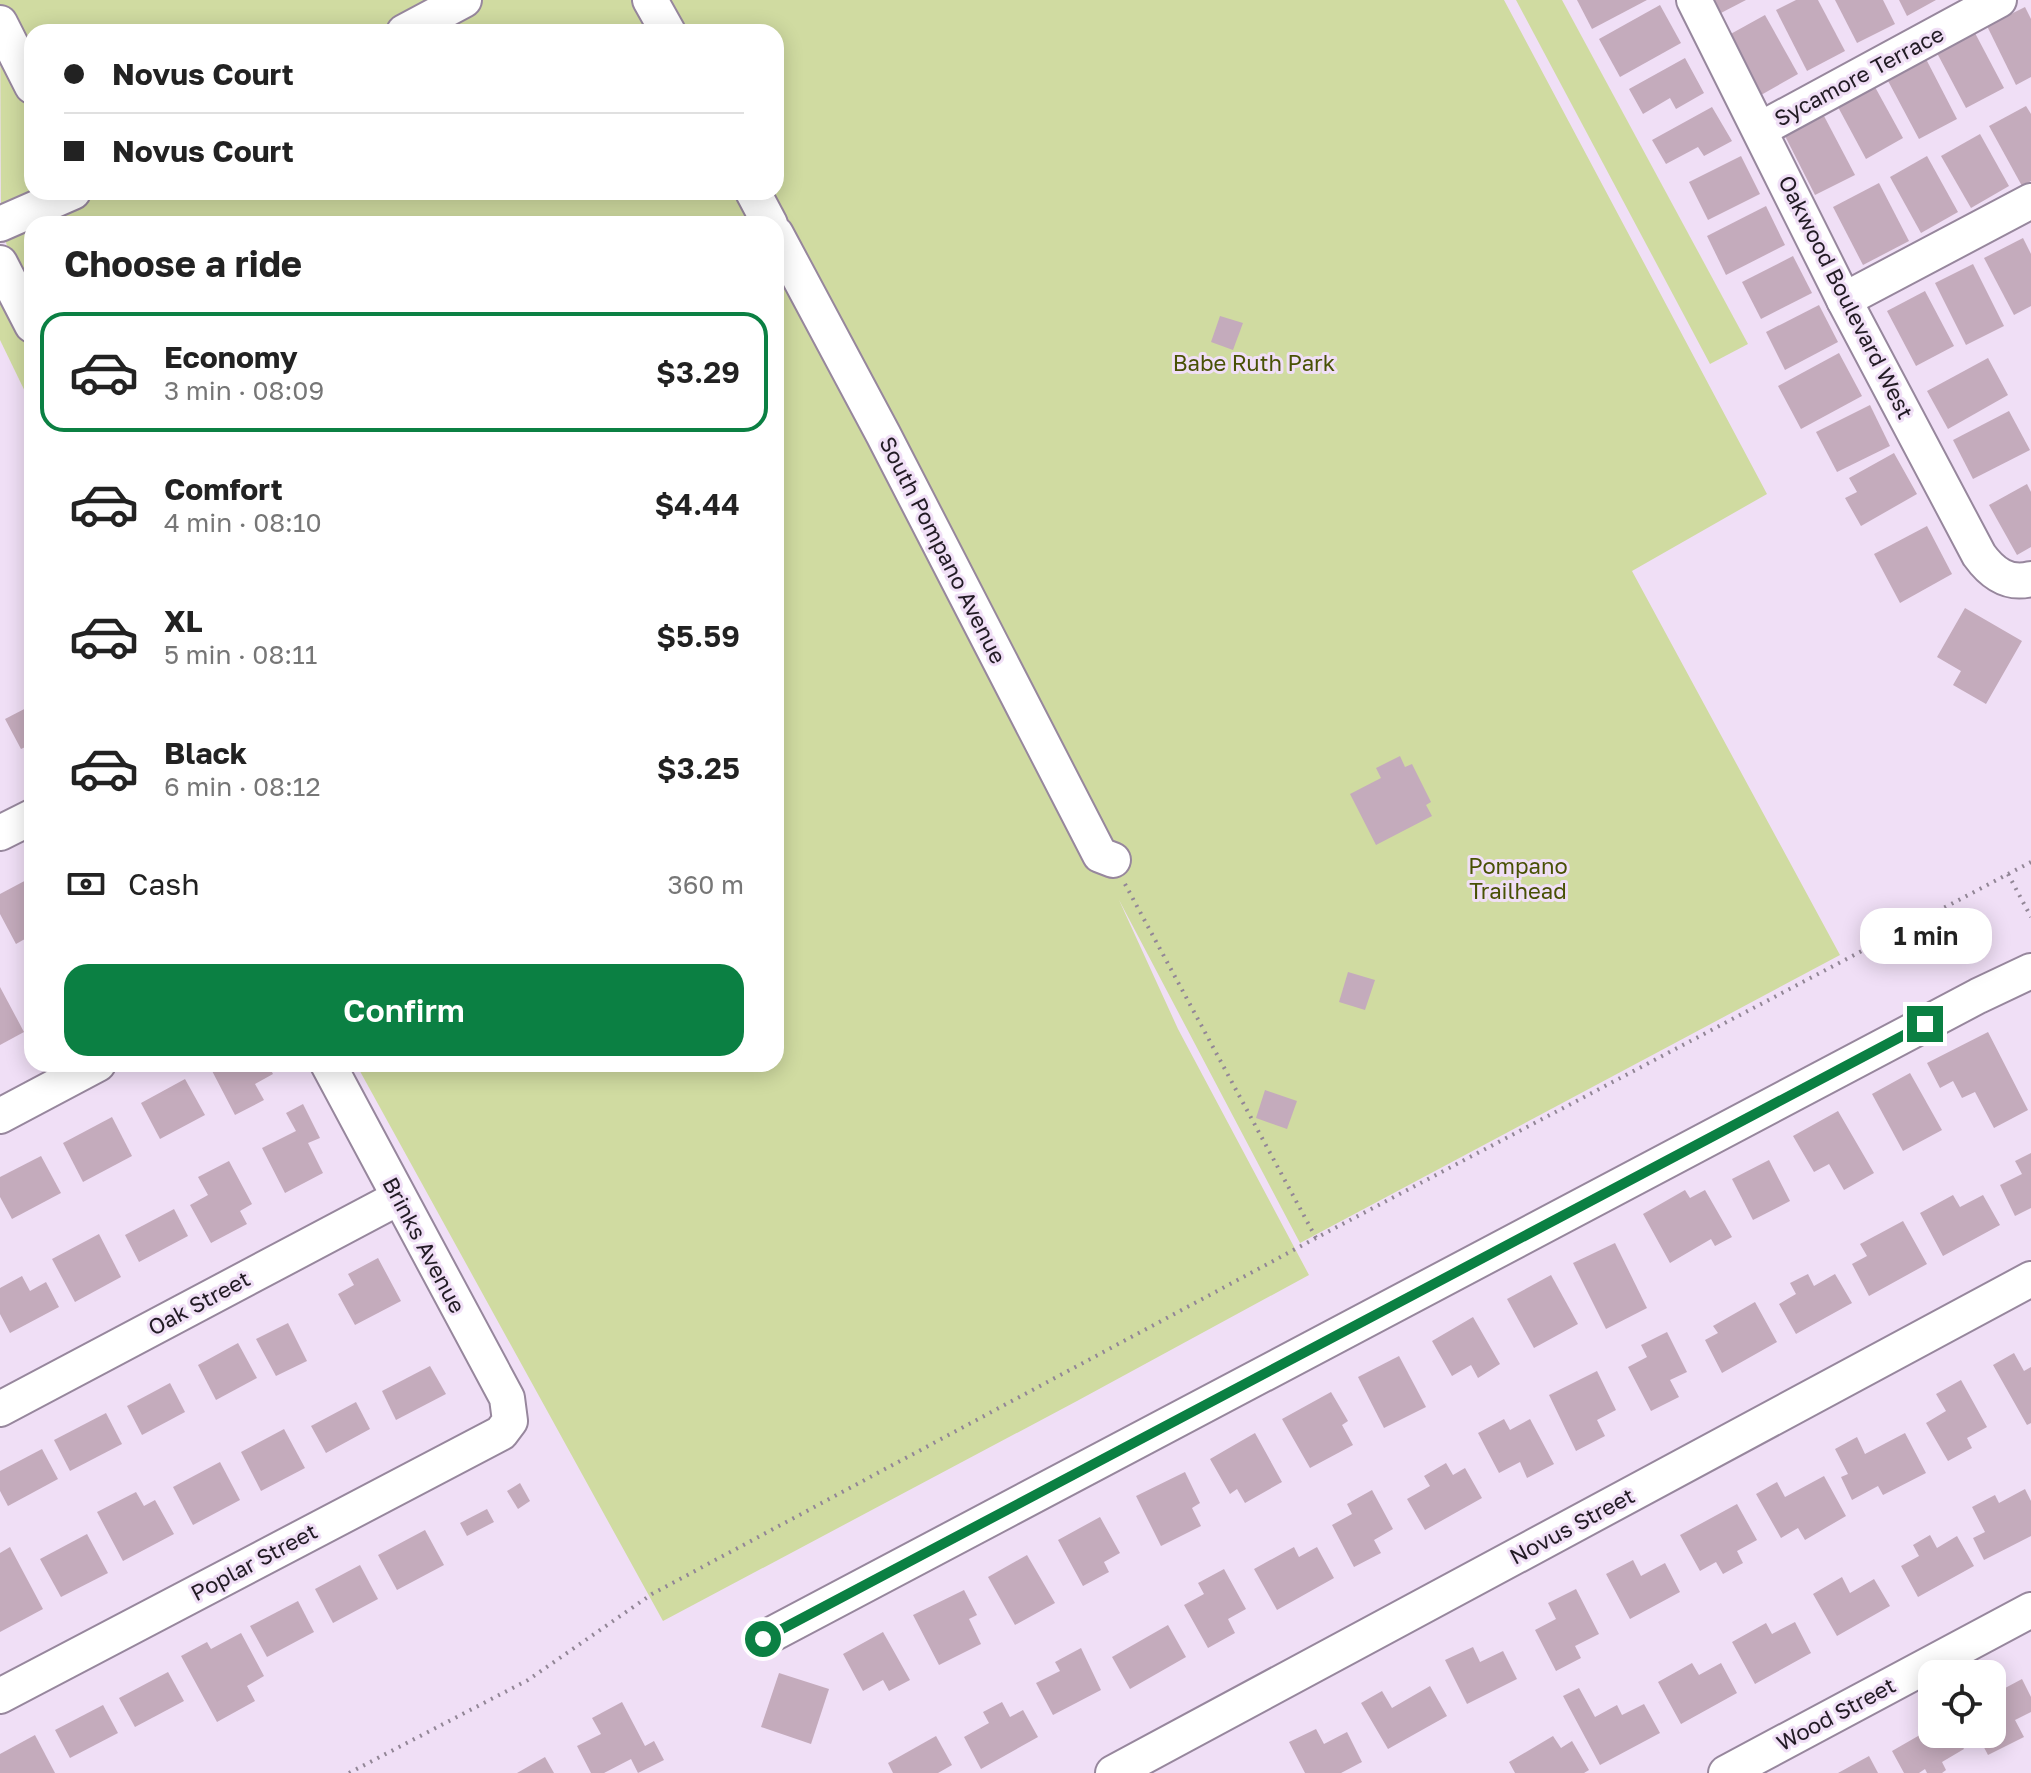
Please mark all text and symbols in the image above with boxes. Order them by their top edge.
street label: Sycamore Terrace [1769,20,1948,132]
text: Novus Court [112,56,294,92]
text: Novus Court [112,133,294,169]
street label: Oakwood Boulevard West [1773,170,1920,423]
text: Choose a ride [64,242,302,285]
icon: car [68,336,140,408]
text: Economy [164,339,298,375]
park label: Babe Ruth Park [1173,349,1335,376]
text: $3.29 [656,354,740,390]
text: 3 min · 08:09 [164,375,324,406]
street label: South Pompano Avenue [874,432,1012,668]
icon: car [68,468,140,540]
text: Comfort [164,471,283,507]
text: $4.44 [654,486,740,522]
text: 4 min · 08:10 [164,507,322,538]
icon: car [68,600,140,672]
text: XL [164,603,203,639]
text: $5.59 [656,618,740,654]
text: 5 min · 08:11 [164,639,317,670]
icon: car [68,732,140,804]
text: Black [164,735,247,771]
text: $3.25 [657,750,740,786]
text: 6 min · 08:12 [164,771,320,802]
park label: Pompano Trailhead [1468,852,1568,904]
icon: cash [64,862,108,906]
text: Cash [128,866,200,902]
text: 360 m [667,869,744,900]
callout: 1 min [1859,908,1991,964]
text: 1 min [1893,920,1959,951]
button: Confirm [64,964,744,1056]
route end [1907,1006,1943,1042]
street label: Brinks Avenue [377,1172,472,1317]
street label: Oak Street [143,1264,254,1341]
street label: Novus Street [1505,1481,1639,1570]
street label: Poplar Street [186,1517,322,1606]
route start [745,1621,781,1657]
map controls [1918,1660,2006,1748]
button: locate [1918,1660,2006,1748]
street label: Wood Street [1772,1671,1900,1756]

